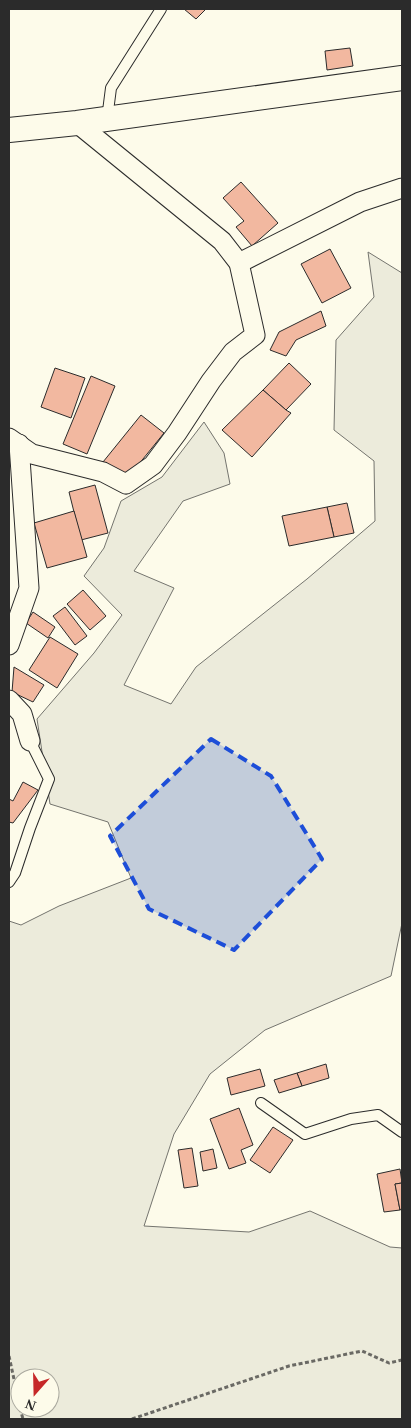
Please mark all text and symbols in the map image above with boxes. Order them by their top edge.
north arrow [10,1368,60,1418]
text: N [23,1396,38,1414]

